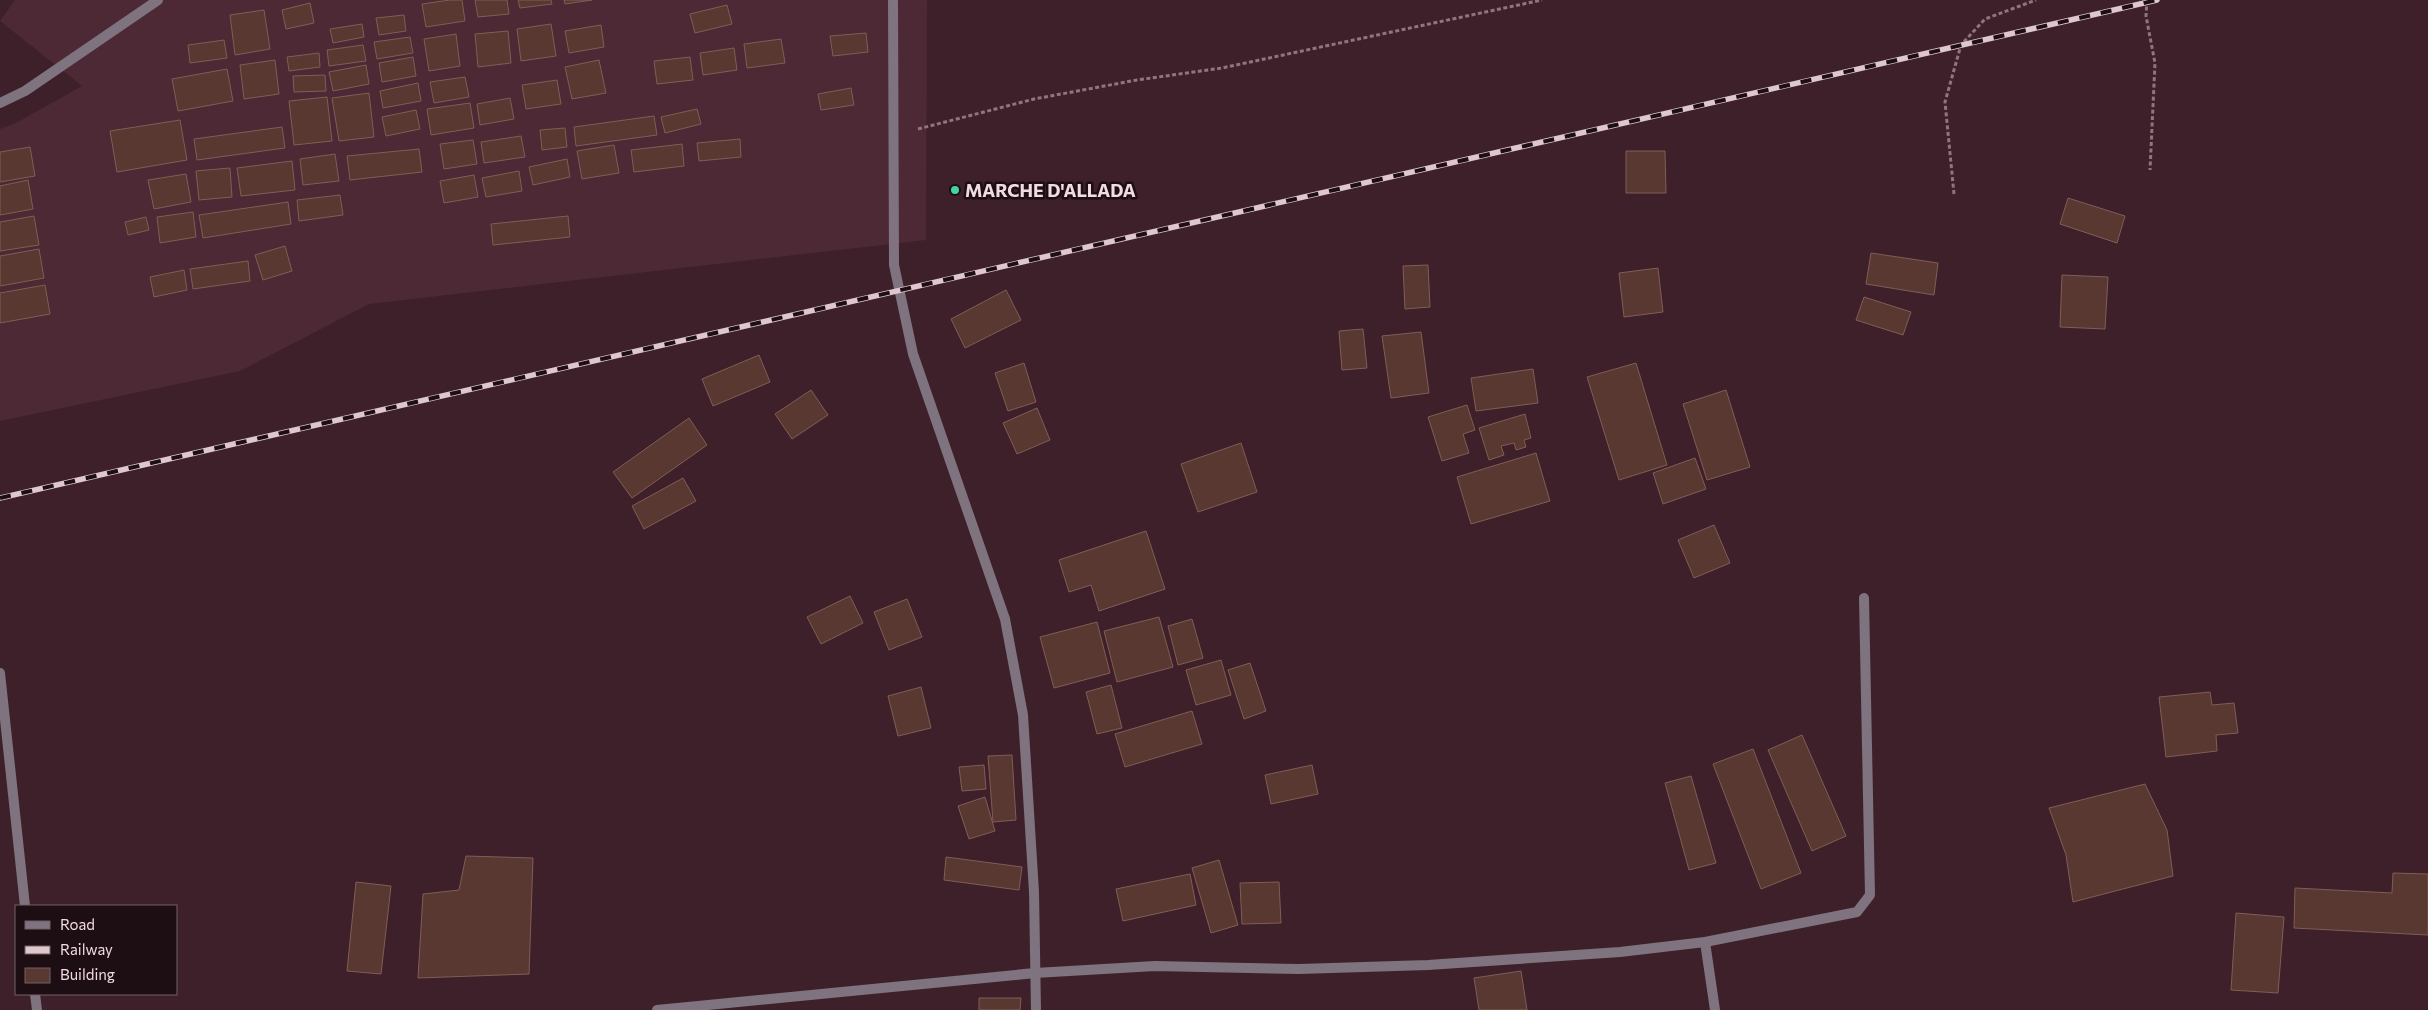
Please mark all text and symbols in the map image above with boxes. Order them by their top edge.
place label: MARCHE D'ALLADA [965,179,1136,201]
marker: MARCHE D'ALLADA [949,184,961,196]
legend [15,905,178,995]
text: Road [60,915,95,933]
text: Railway [60,940,113,958]
text: Building [60,965,115,983]

